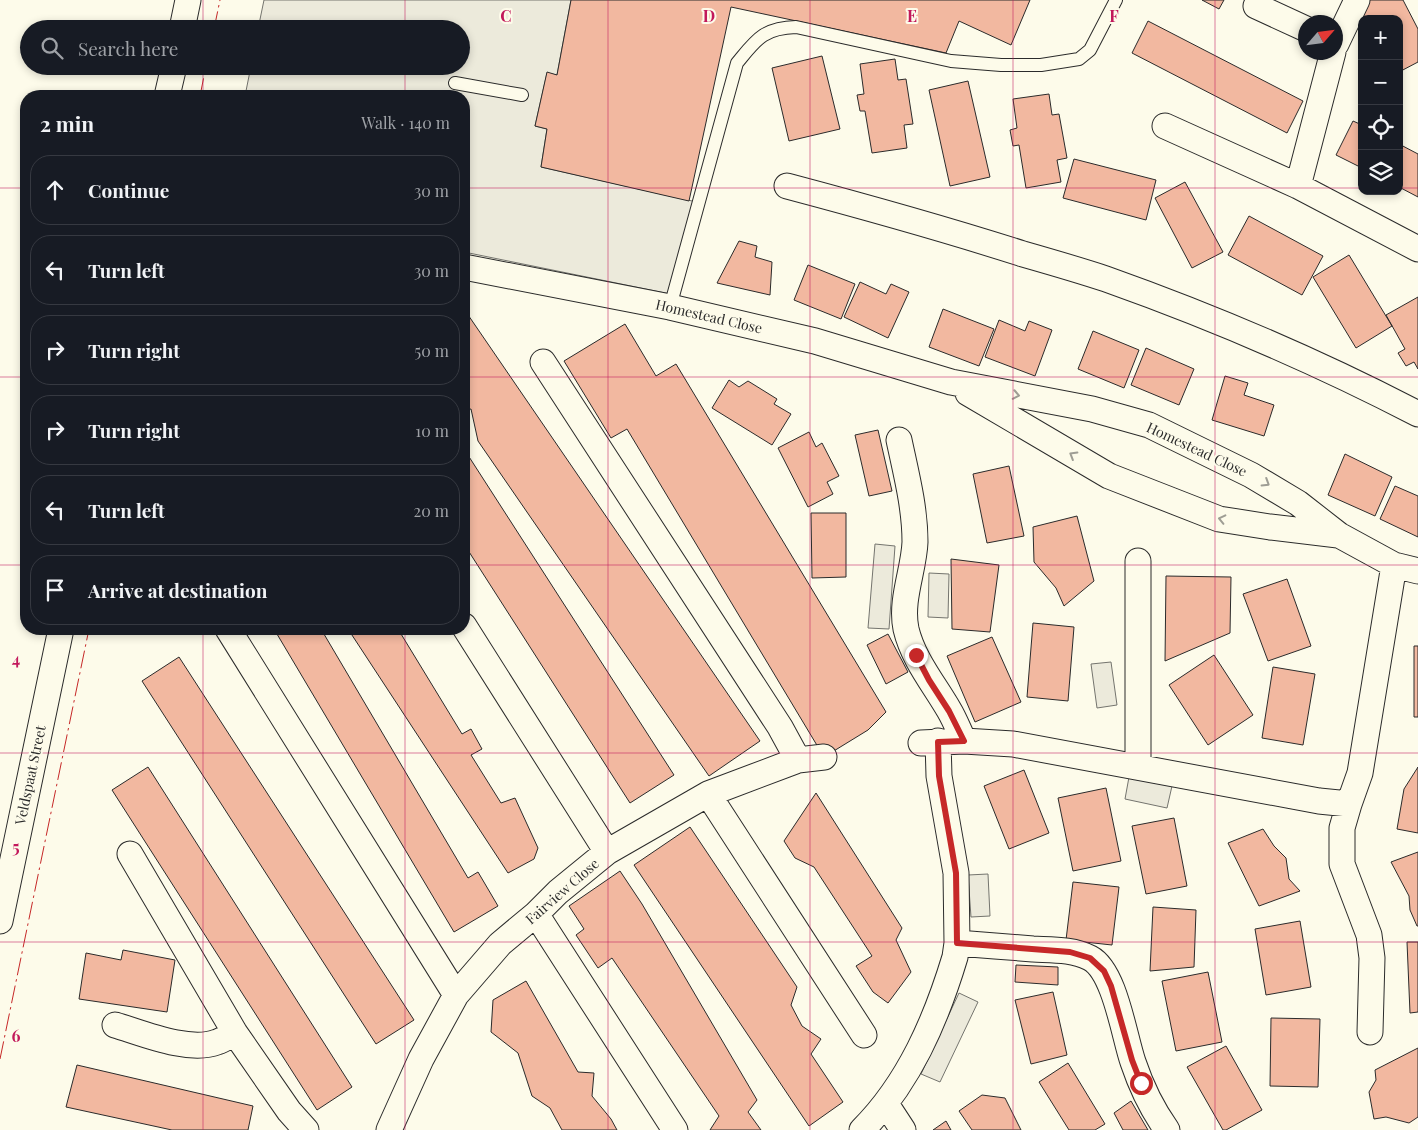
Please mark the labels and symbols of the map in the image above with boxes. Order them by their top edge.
text: C [500,5,512,26]
text: D [703,5,715,26]
text: E [907,5,917,26]
text: F [1109,5,1119,26]
north arrow [1298,15,1343,60]
street label: Homestead Close [654,294,764,338]
one-way arrow [1011,390,1020,400]
street label: Homestead Close [1144,417,1250,481]
one-way arrow [1069,452,1078,462]
one-way arrow [1260,477,1269,487]
one-way arrow [1217,514,1226,525]
route end [905,644,928,667]
text: 4 [12,648,20,669]
street label: Veldspaat Street [10,723,50,827]
text: 5 [12,836,20,857]
street label: Fairview Close [521,854,603,928]
text: 6 [12,1025,21,1046]
route start [1130,1072,1153,1095]

